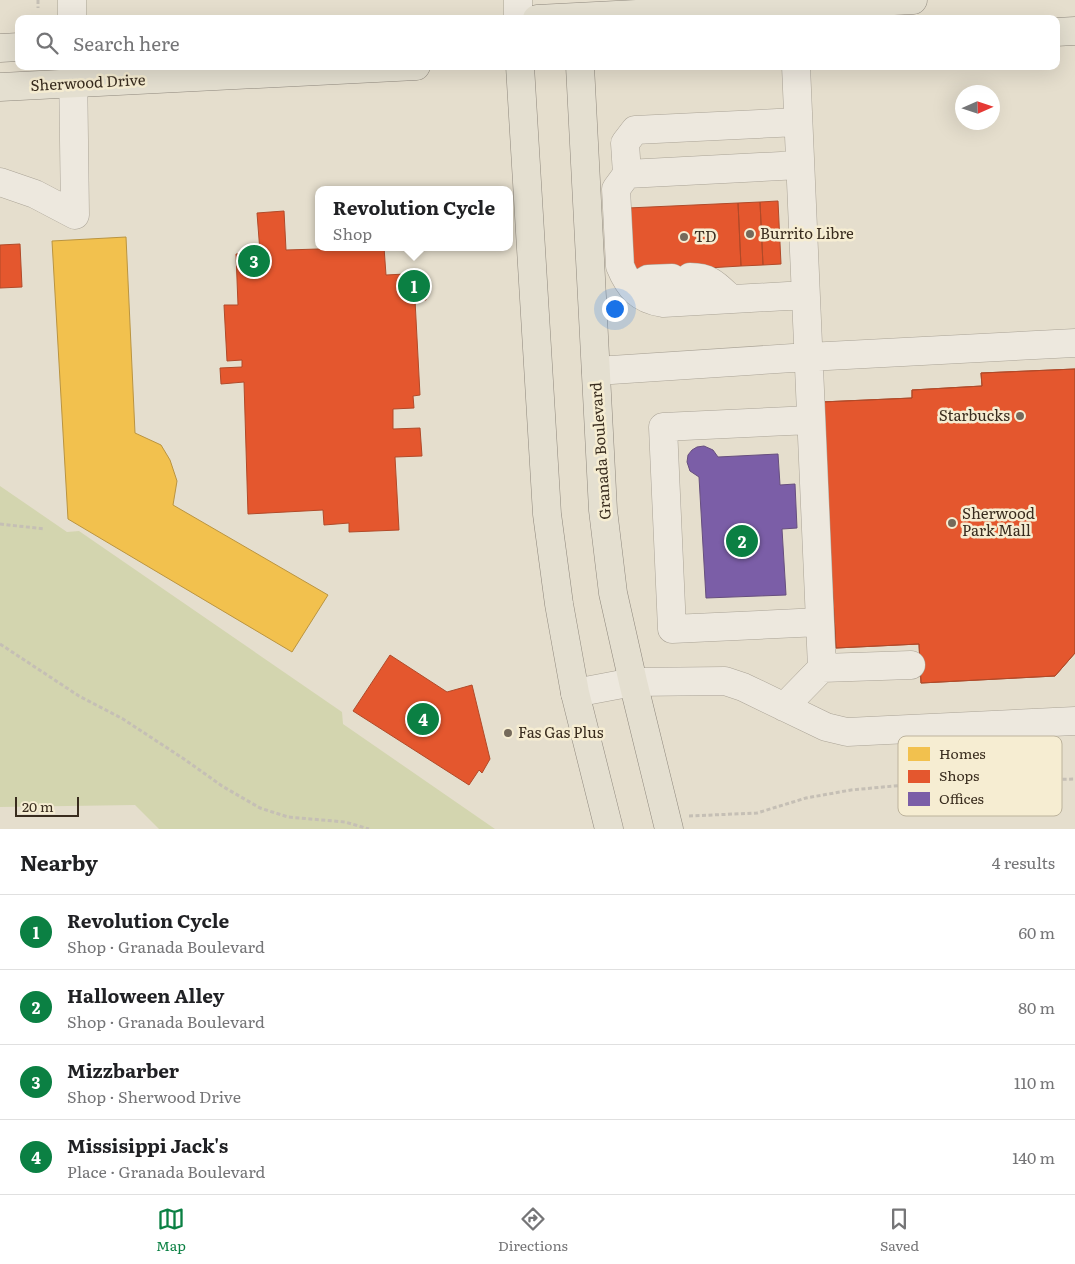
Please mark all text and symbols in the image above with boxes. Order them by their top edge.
search box [15,15,1060,70]
icon: search [33,29,61,57]
text: Search here [73,29,180,57]
street label: Sherwood Drive [30,67,146,96]
north arrow [955,85,1000,130]
popup [315,186,513,251]
text: Revolution Cycle [333,193,495,221]
text: Shop [333,221,372,245]
place label: Burrito Libre [760,221,854,244]
place label: TD [694,224,717,247]
marker: Burrito Libre [744,228,756,240]
marker: TD [678,231,690,243]
pin: 3 [238,242,270,280]
pin: 1 [398,267,430,305]
your location [602,296,628,322]
street label: Granada Boulevard [583,382,616,521]
place label: Starbucks [939,403,1010,426]
marker: Starbucks [1014,410,1026,422]
place label: Sherwood Park Mall [962,501,1035,541]
marker: Sherwood Park Mall [946,517,958,529]
pin: 2 [726,522,758,560]
pin: 4 [407,700,439,738]
place label: Fas Gas Plus [518,720,604,743]
marker: Fas Gas Plus [502,727,514,739]
legend [898,736,1062,816]
text: Homes [939,743,986,763]
text: Shops [939,765,979,785]
text: Offices [939,788,984,808]
scale bar [15,794,79,817]
text: 20 m [22,796,54,816]
text: Nearby [20,846,98,877]
text: 4 results [992,850,1055,874]
text: Revolution Cycle [67,906,229,934]
text: 1 [33,920,39,944]
text: 60 m [1018,920,1055,944]
text: Shop · Granada Boulevard [67,934,265,958]
text: Halloween Alley [67,981,224,1009]
text: 2 [32,995,40,1019]
text: 80 m [1018,995,1055,1019]
text: Shop · Granada Boulevard [67,1009,265,1033]
text: Mizzbarber [67,1056,179,1084]
text: 3 [32,1070,40,1094]
text: 110 m [1014,1070,1055,1094]
text: Shop · Sherwood Drive [67,1084,241,1108]
text: Missisippi Jack's [67,1131,228,1159]
text: 4 [31,1145,41,1169]
text: 140 m [1012,1145,1055,1169]
text: Place · Granada Boulevard [67,1159,265,1183]
tab: Map [156,1205,186,1255]
tab: Directions [498,1205,568,1255]
tab: Saved [880,1205,919,1255]

